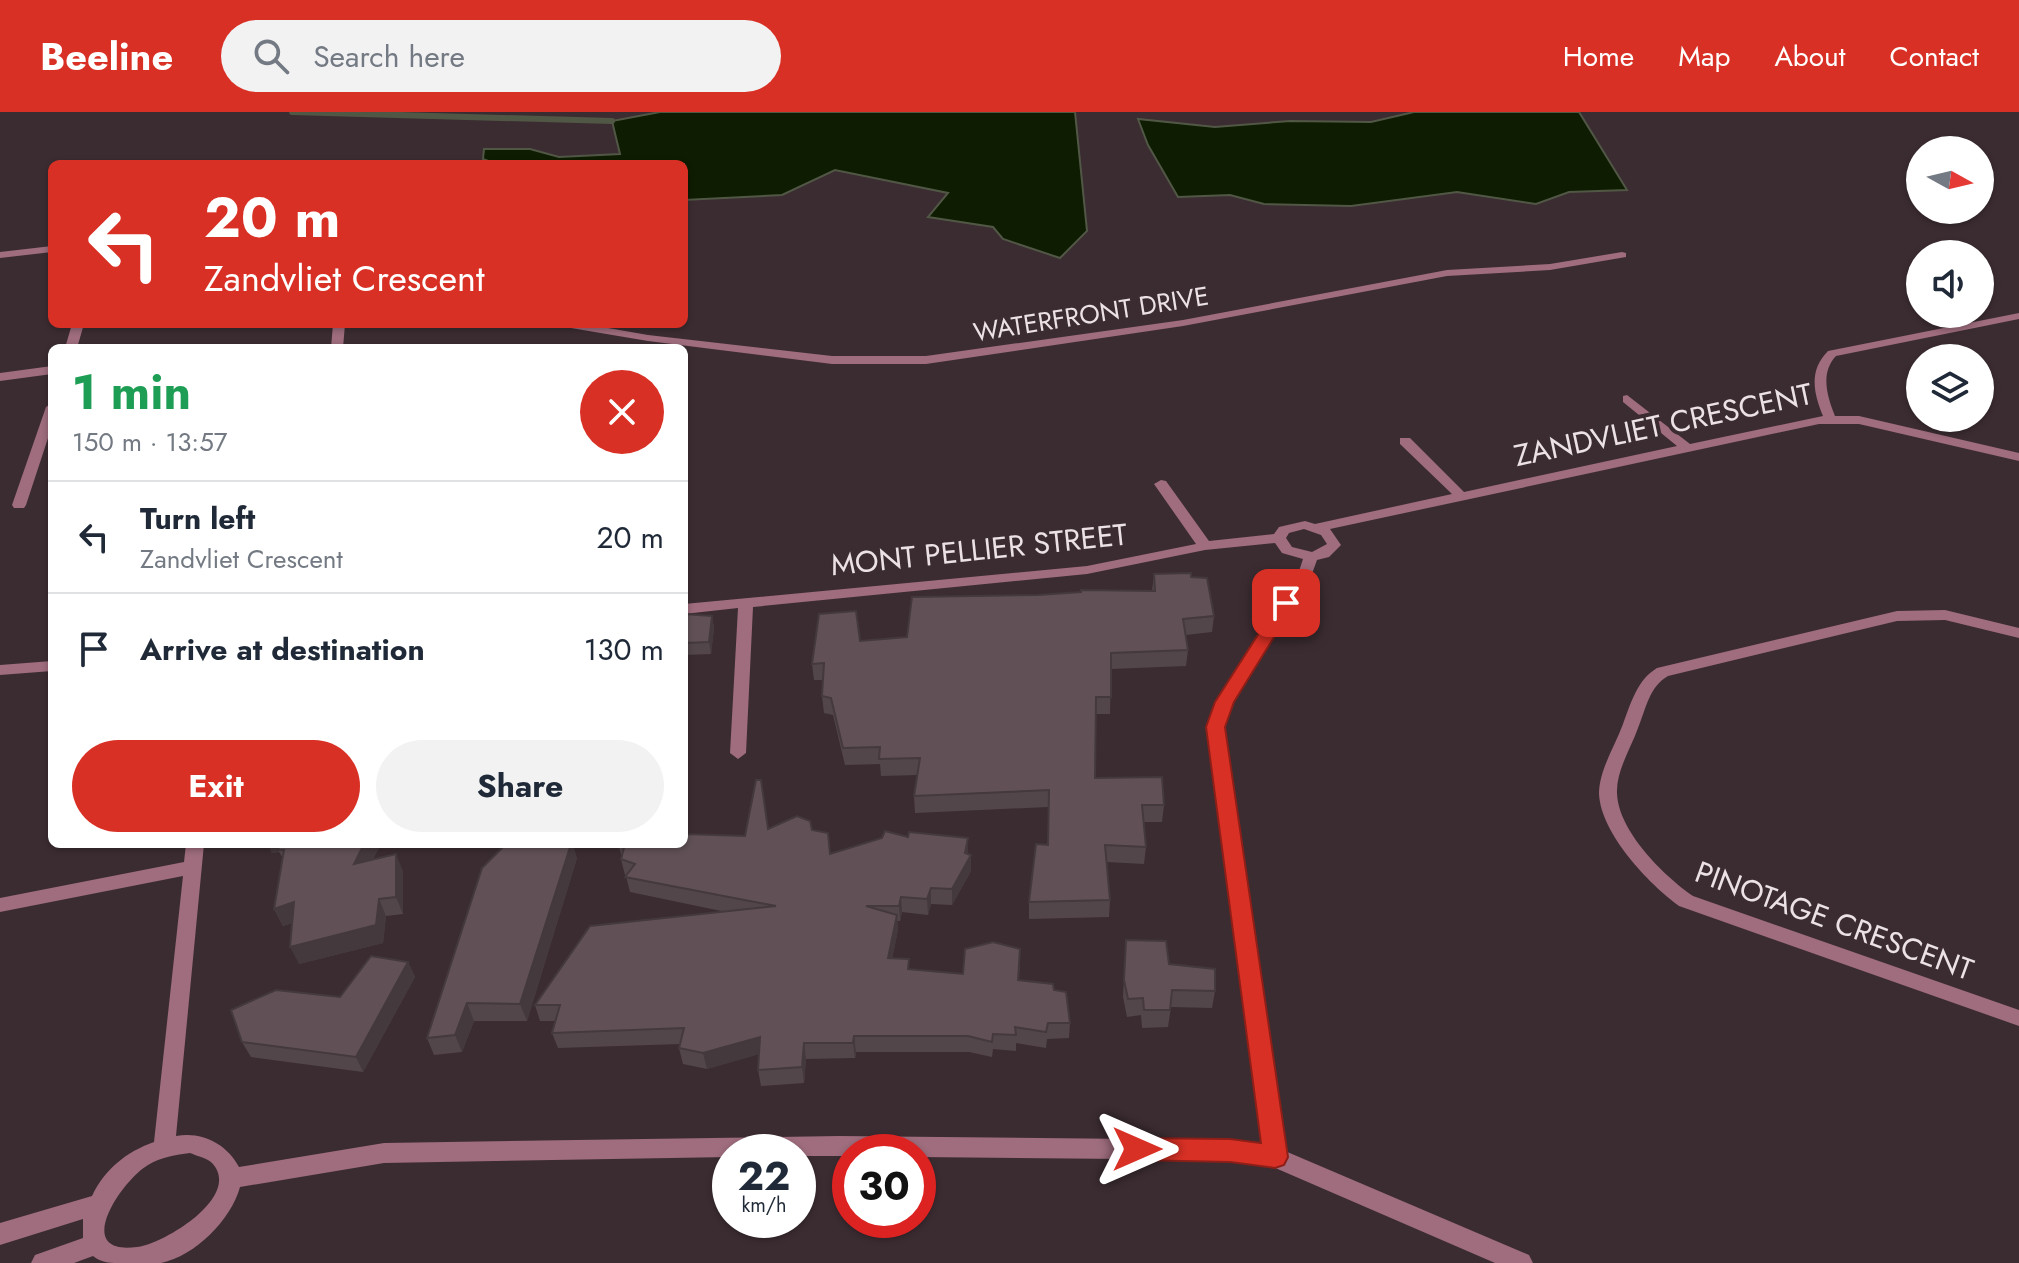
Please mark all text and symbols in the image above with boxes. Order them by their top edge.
search box [221,20,781,92]
text: Beeline [40,29,173,84]
icon: search [249,34,293,78]
text: Search here [313,35,465,78]
text: Home [1563,36,1634,77]
text: Map [1678,36,1730,77]
text: About [1774,36,1846,77]
text: Contact [1890,36,1979,77]
north arrow [1906,136,1994,224]
map controls [1906,136,1994,432]
text: 20 m [204,177,341,258]
icon: left [72,192,176,296]
button: sound [1906,240,1994,328]
text: Zandvliet Crescent [204,252,485,304]
street label: WATERFRONT DRIVE [971,277,1211,351]
button: layers [1906,344,1994,432]
text: 1 min [72,358,191,427]
button: close [580,370,664,454]
street label: ZANDVLIET CRESCENT [1510,372,1816,477]
text: 150 m · 13:57 [72,423,227,461]
text: Turn left [140,497,255,540]
street label: MONT PELLIER STREET [829,513,1129,586]
icon: left [72,515,116,559]
text: 20 m [597,516,664,559]
text: Zandvliet Crescent [140,540,343,578]
pin [1252,569,1320,637]
icon: arrive [1264,581,1308,625]
icon: arrive [72,627,116,671]
text: Arrive at destination [140,628,425,671]
text: 130 m [584,628,664,671]
button: Exit [72,740,360,832]
button: Share [376,740,664,832]
street label: PINOTAGE CRESCENT [1689,850,1979,991]
position arrow [1095,1107,1179,1191]
speed limit sign: 30 [832,1134,936,1238]
text: 22 [738,1147,790,1205]
text: km/h [741,1191,787,1220]

